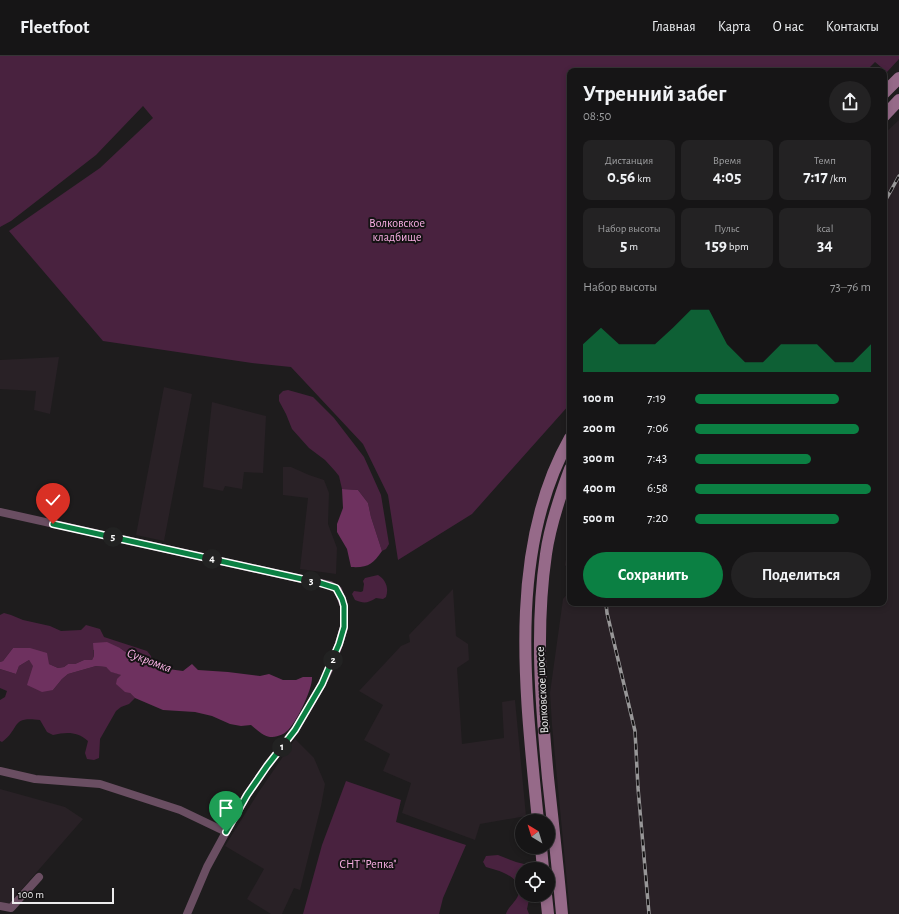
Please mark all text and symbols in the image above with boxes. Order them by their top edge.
text: Fleetfoot [20,18,89,37]
text: Главная [652,20,696,34]
text: Карта [718,20,751,34]
text: О нас [773,20,804,34]
text: Контакты [826,20,879,34]
button: share [829,81,871,123]
text: Утренний забег [583,83,726,105]
text: 08:50 [583,110,611,123]
text: Дистанция [605,155,653,166]
text: Время [713,155,741,166]
text: Темп [814,155,836,166]
text: 0.56 [607,168,635,185]
text: 4:05 [713,168,741,185]
text: 7:17 [803,168,828,185]
text: km [635,173,651,184]
text: /km [828,173,847,184]
park label: Волковское кладбище [369,217,425,243]
text: Набор высоты [598,223,660,234]
text: Пульс [714,223,740,234]
text: kcal [817,223,833,234]
text: 5 [620,236,627,253]
text: 159 [705,236,727,253]
text: 34 [817,236,833,253]
text: m [627,241,638,252]
text: bpm [727,241,749,252]
text: Набор высоты [583,281,657,294]
text: 73–76 m [830,281,871,294]
text: 100 m [583,392,614,405]
text: 7:19 [647,392,666,405]
text: 200 m [583,422,615,435]
text: 7:06 [647,422,668,435]
text: 300 m [583,452,615,465]
text: 7:43 [647,452,667,465]
text: 400 m [583,482,616,495]
text: 6:58 [647,482,668,495]
pin [36,483,70,524]
icon: check [42,489,64,511]
text: 500 m [583,512,615,525]
text: 7:20 [647,512,668,525]
pin: 5 [103,527,123,547]
text: 5 [111,531,115,542]
pin: 4 [202,549,222,569]
button: Сохранить [583,552,723,598]
button: Поделиться [731,552,871,598]
text: 4 [209,553,215,564]
pin: 3 [301,571,321,591]
text: 3 [309,575,313,586]
street label: Волковское шоссе [534,646,550,734]
water label: Сукромка [125,647,173,676]
pin: 2 [323,650,343,670]
text: 2 [330,654,336,665]
pin: 1 [272,737,292,757]
text: 1 [280,741,284,752]
pin [209,791,243,832]
icon: arrive [215,797,237,819]
north arrow [515,814,555,854]
map controls [515,814,555,902]
park label: СНТ "Репка" [339,858,397,870]
button: locate [515,862,555,902]
scale bar [12,886,114,905]
text: 100 m [18,889,44,900]

